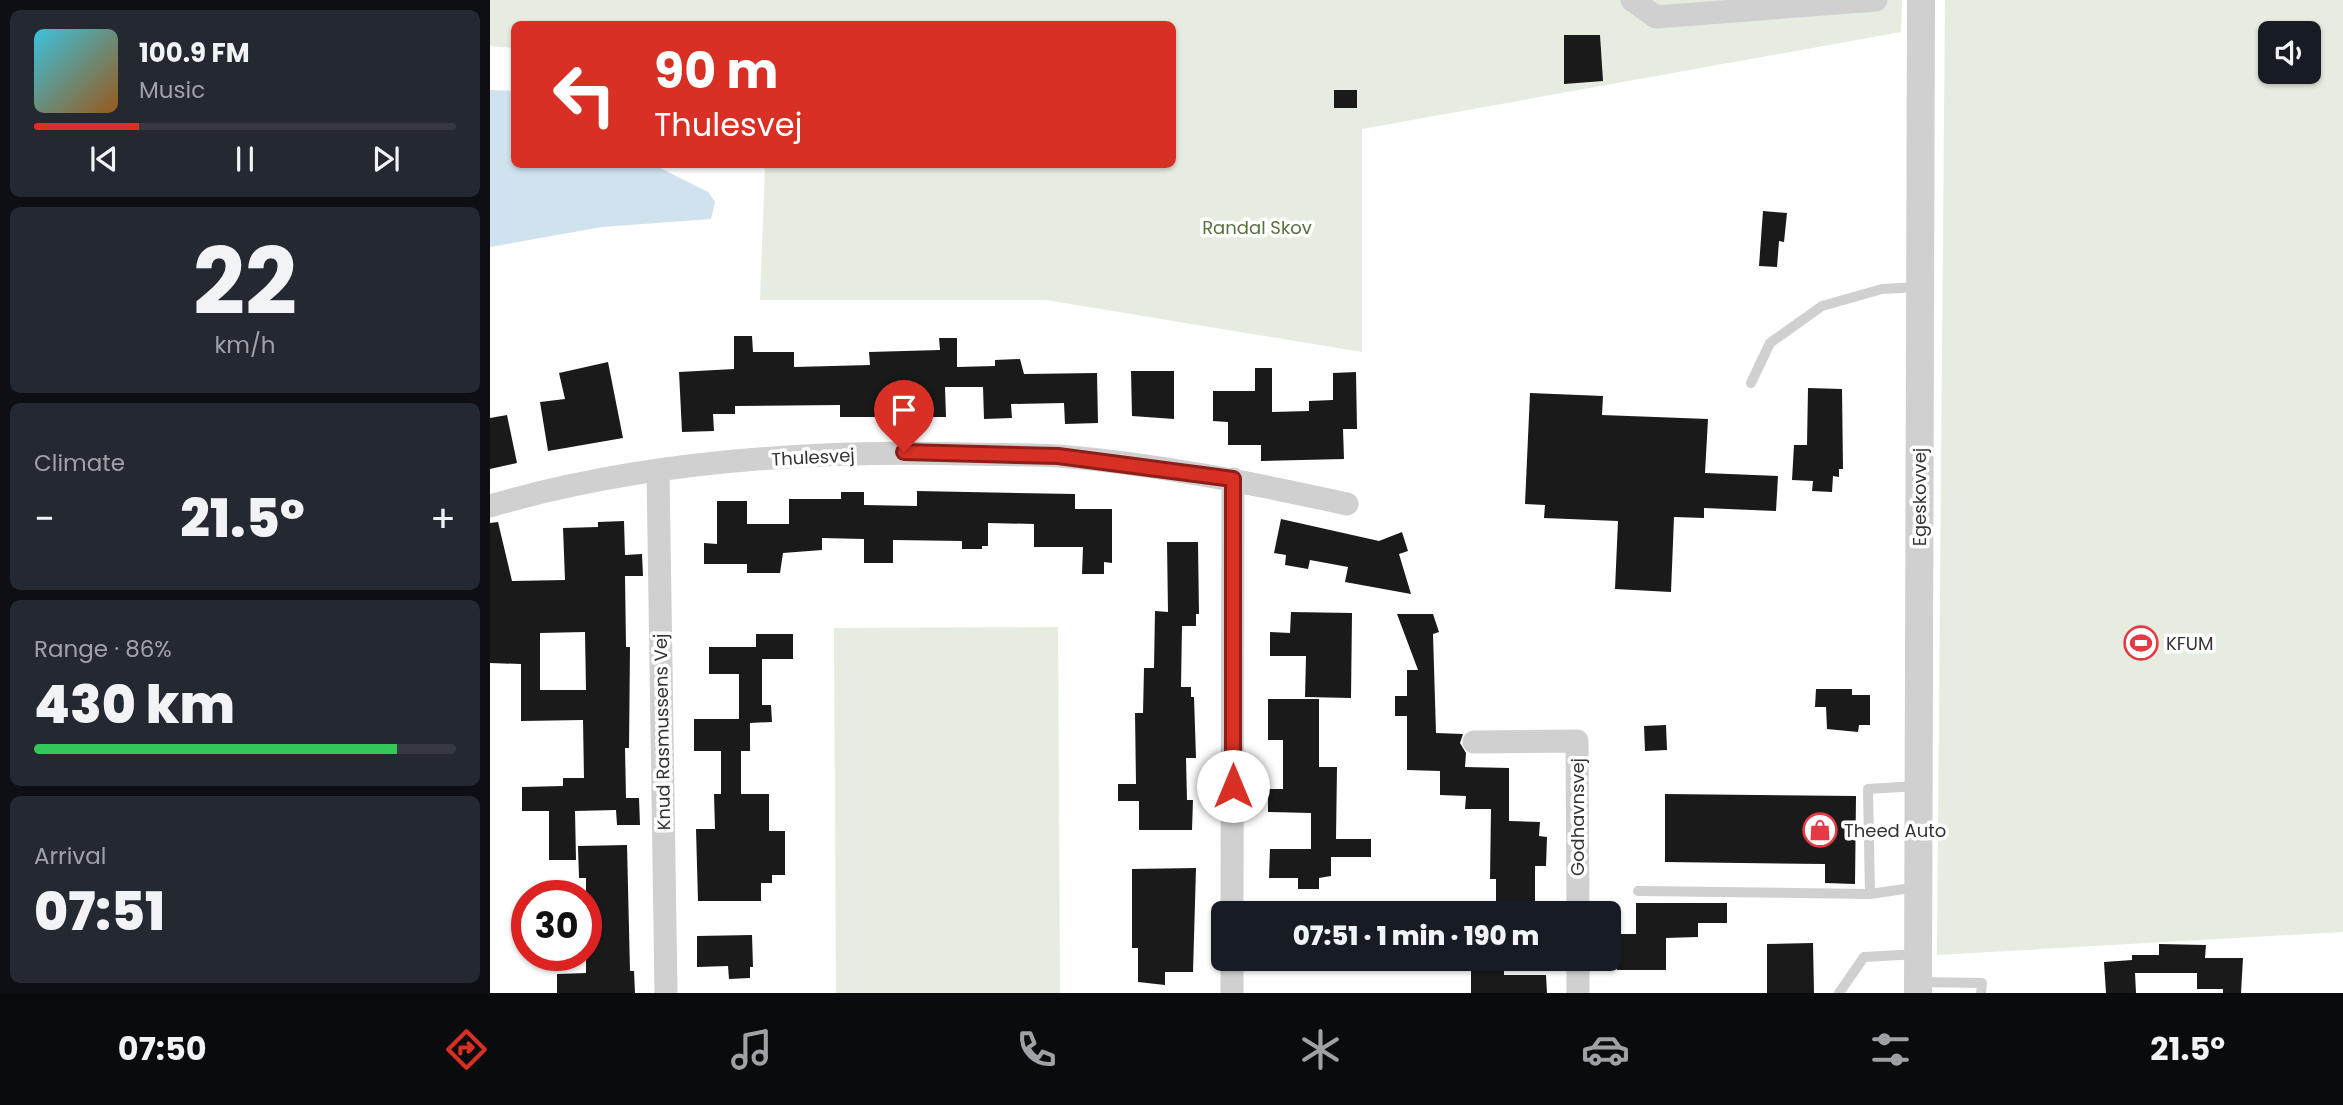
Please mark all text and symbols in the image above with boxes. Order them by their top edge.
map controls [2258,21,2321,84]
button: sound [2258,21,2321,84]
text: 100.9 FM [139,35,250,71]
text: 90 m [654,37,778,105]
icon: left [539,49,630,140]
text: Music [139,74,205,106]
text: Thulesvej [654,102,802,147]
icon: previous [85,140,123,178]
icon: pause [226,140,264,178]
icon: next [367,140,405,178]
park label: Randal Skov [1202,215,1312,240]
text: 22 [193,218,297,346]
text: km/h [214,329,276,361]
pin [874,380,934,452]
icon: arrive [885,391,923,429]
street label: Thulesvej [771,442,855,472]
text: Climate [34,447,125,479]
street label: Egeskovvej [1907,448,1932,546]
text: 21.5° [180,482,305,555]
text: − [34,492,55,545]
text: + [430,492,456,545]
sports icon: KFUM [2122,624,2160,662]
place label: KFUM [2166,631,2214,656]
text: Range · 86% [34,633,172,665]
street label: Knud Rasmussens Vej [648,633,676,831]
text: 430 km [34,668,235,741]
position arrow [1196,749,1270,823]
street label: Godhavnsvej [1565,758,1590,876]
shop icon: Theed Auto [1801,811,1839,849]
place label: Theed Auto [1844,818,1946,843]
text: Arrival [34,840,106,872]
text: 07:51 [34,875,165,948]
speed limit sign: 30 [511,880,602,971]
text: 07:51 · 1 min · 190 m [1293,918,1539,954]
icon: directions [442,1025,491,1074]
icon: music [727,1025,776,1074]
icon: phone [1012,1025,1061,1074]
icon: climate [1296,1025,1345,1074]
icon: car [1581,1025,1630,1074]
icon: filters [1866,1025,1915,1074]
text: 07:50 [118,1026,207,1071]
text: 21.5° [2150,1026,2225,1071]

